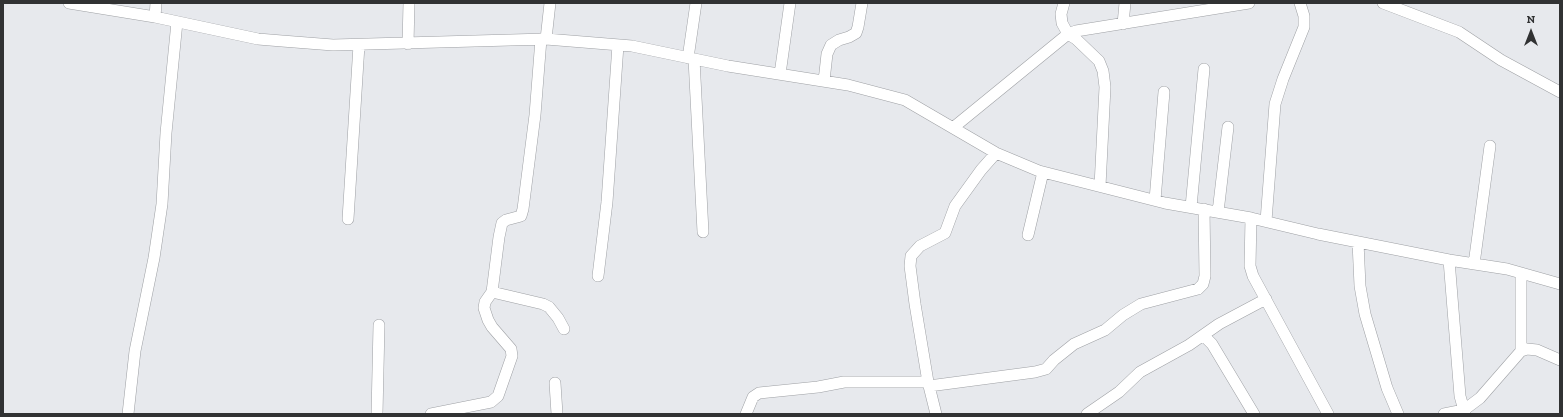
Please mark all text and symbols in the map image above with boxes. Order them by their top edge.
north arrow [1511,12,1551,52]
text: N [1527,13,1535,26]

